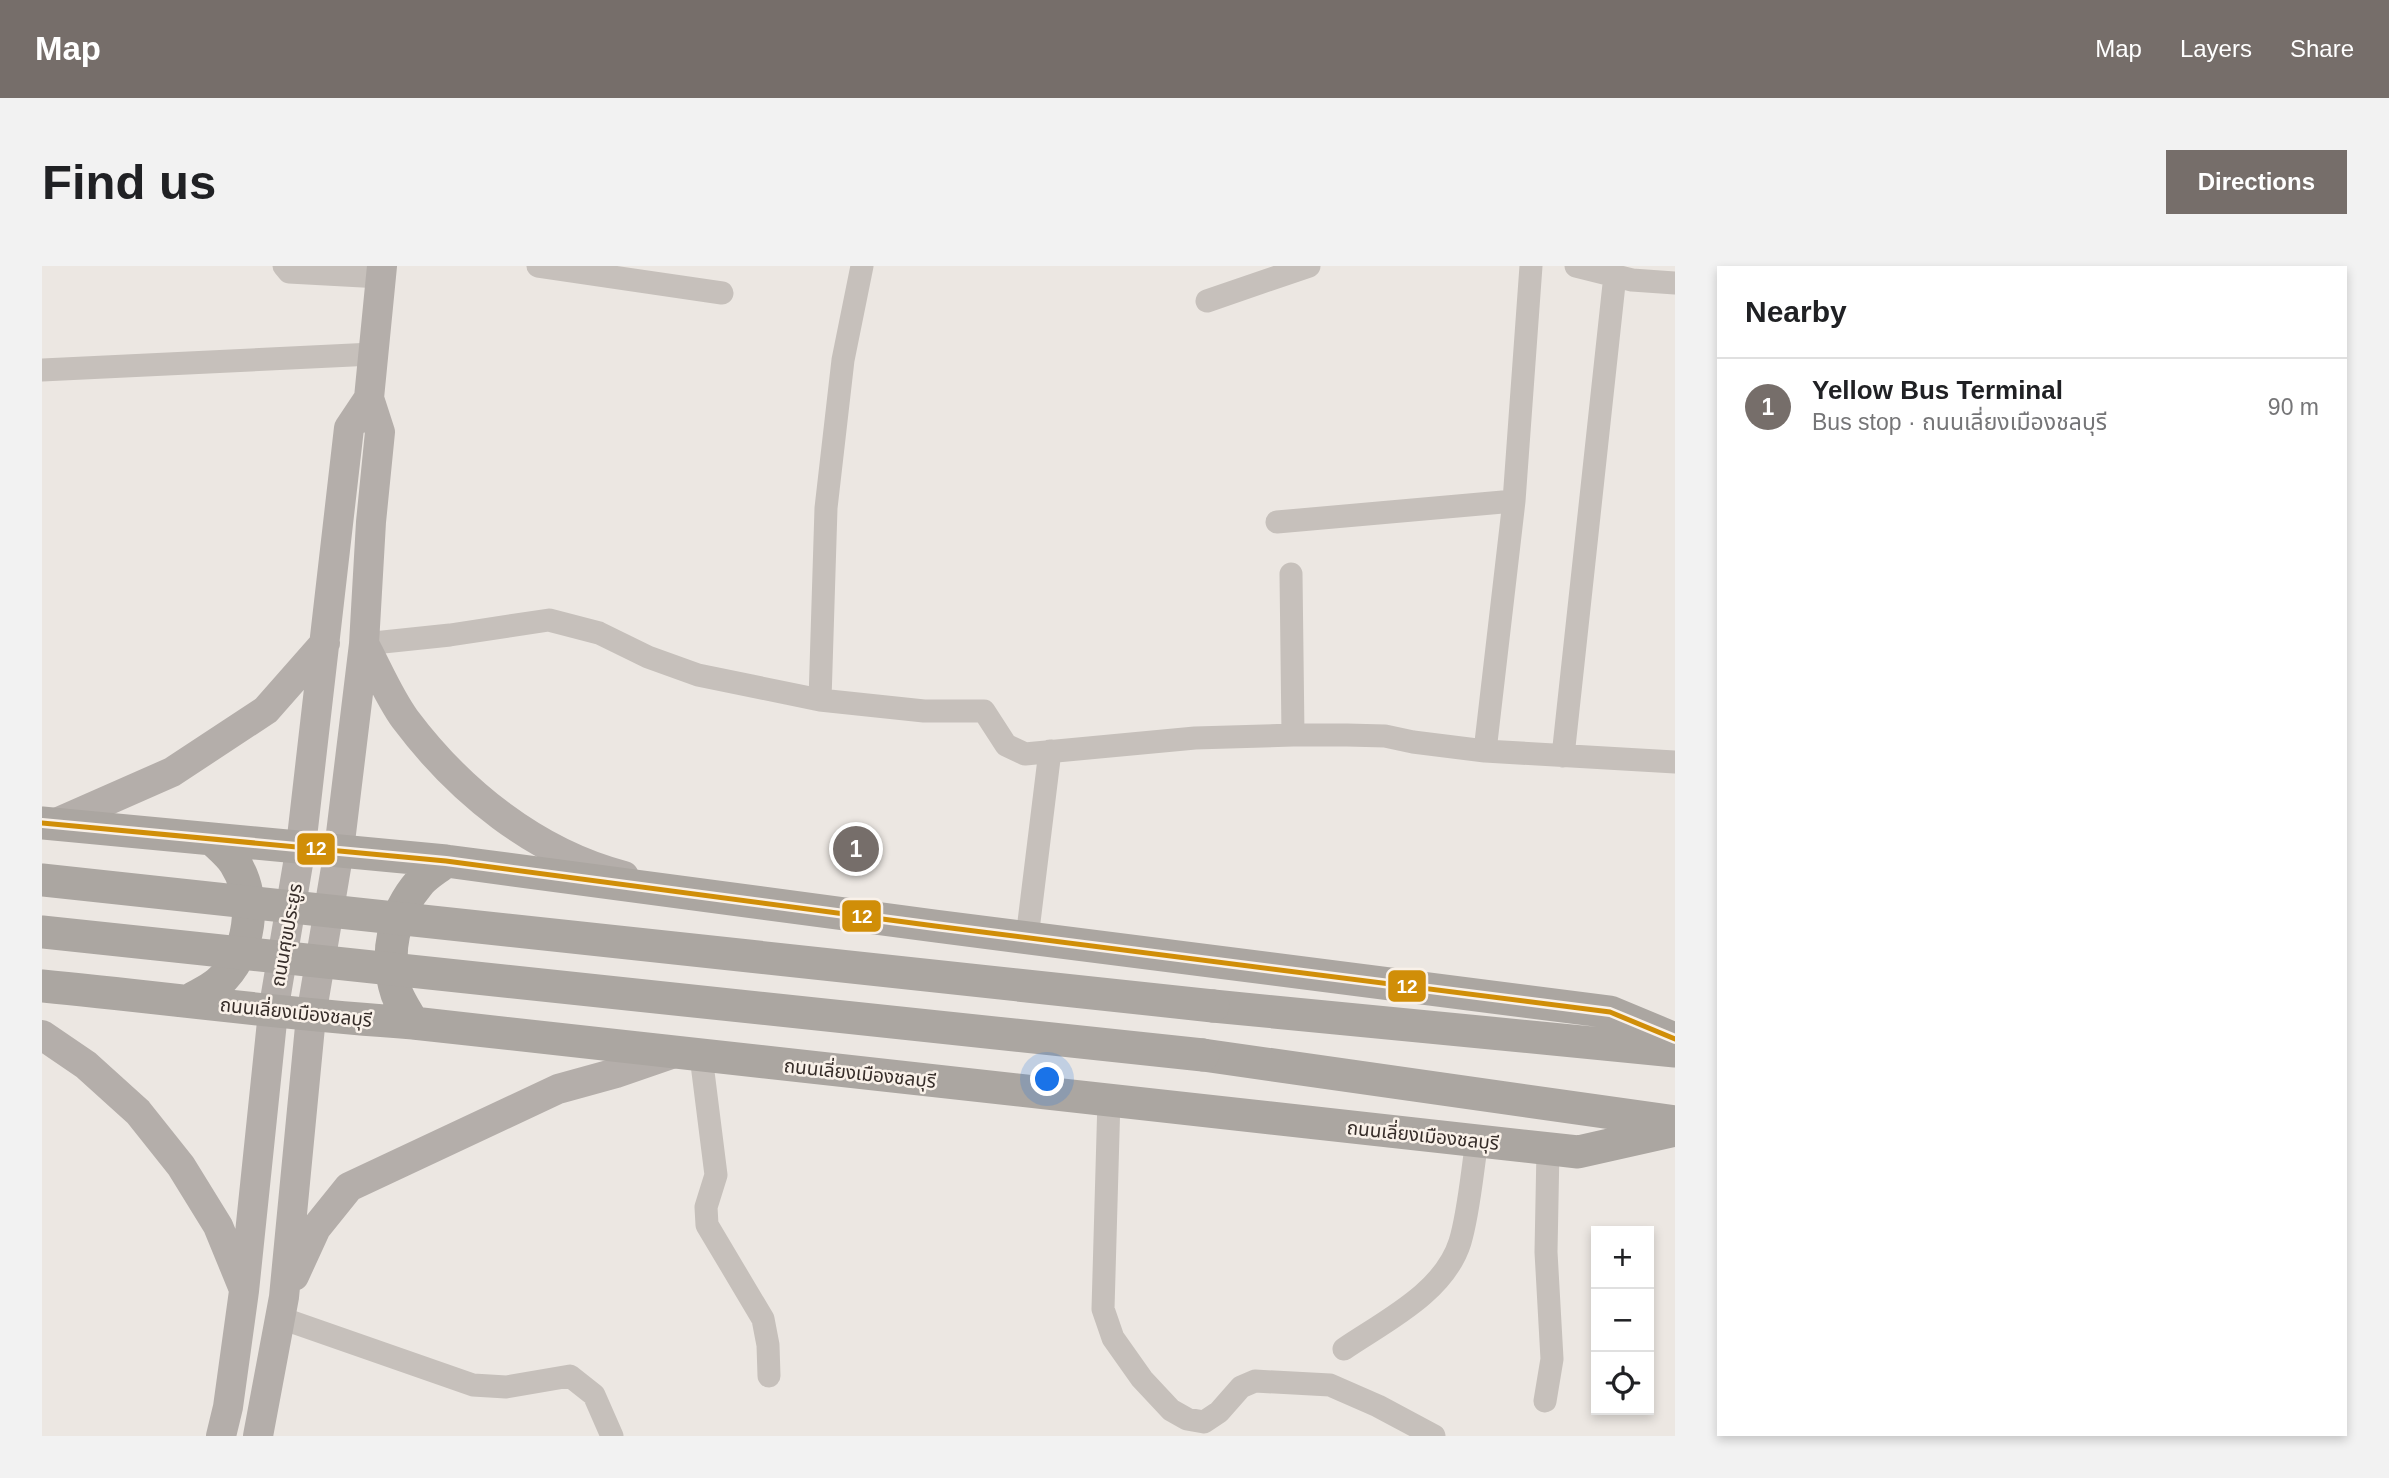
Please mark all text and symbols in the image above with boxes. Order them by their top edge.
text: Map [35,30,101,67]
text: Map [2095,35,2142,62]
text: Layers [2180,35,2252,62]
text: Share [2290,35,2354,62]
button: Directions [2166,150,2347,214]
text: Find us [42,155,216,209]
text: Nearby [1745,295,1847,328]
text: Yellow Bus Terminal [1812,375,2063,405]
text: 1 [1762,394,1774,420]
text: 90 m [2268,394,2319,420]
text: Bus stop · ถนนเลี่ยงเมืองชลบุรี [1812,409,2107,435]
pin: 1 [833,823,879,875]
line badge: 12 [296,832,336,866]
text: 12 [305,838,327,859]
street label: ถนนศุขประยูร [267,882,308,989]
line badge: 12 [841,899,882,933]
text: 12 [851,906,873,927]
line badge: 12 [1387,969,1427,1003]
text: 12 [1396,976,1418,997]
street label: ถนนเลี่ยงเมืองชลบุรี [219,991,373,1032]
street label: ถนนเลี่ยงเมืองชลบุรี [783,1052,937,1093]
your location [1030,1062,1064,1096]
street label: ถนนเลี่ยงเมืองชลบุรี [1346,1114,1500,1155]
map controls [1591,1226,1654,1415]
button: + [1591,1226,1654,1289]
button: − [1591,1289,1654,1352]
button: locate [1591,1352,1654,1415]

